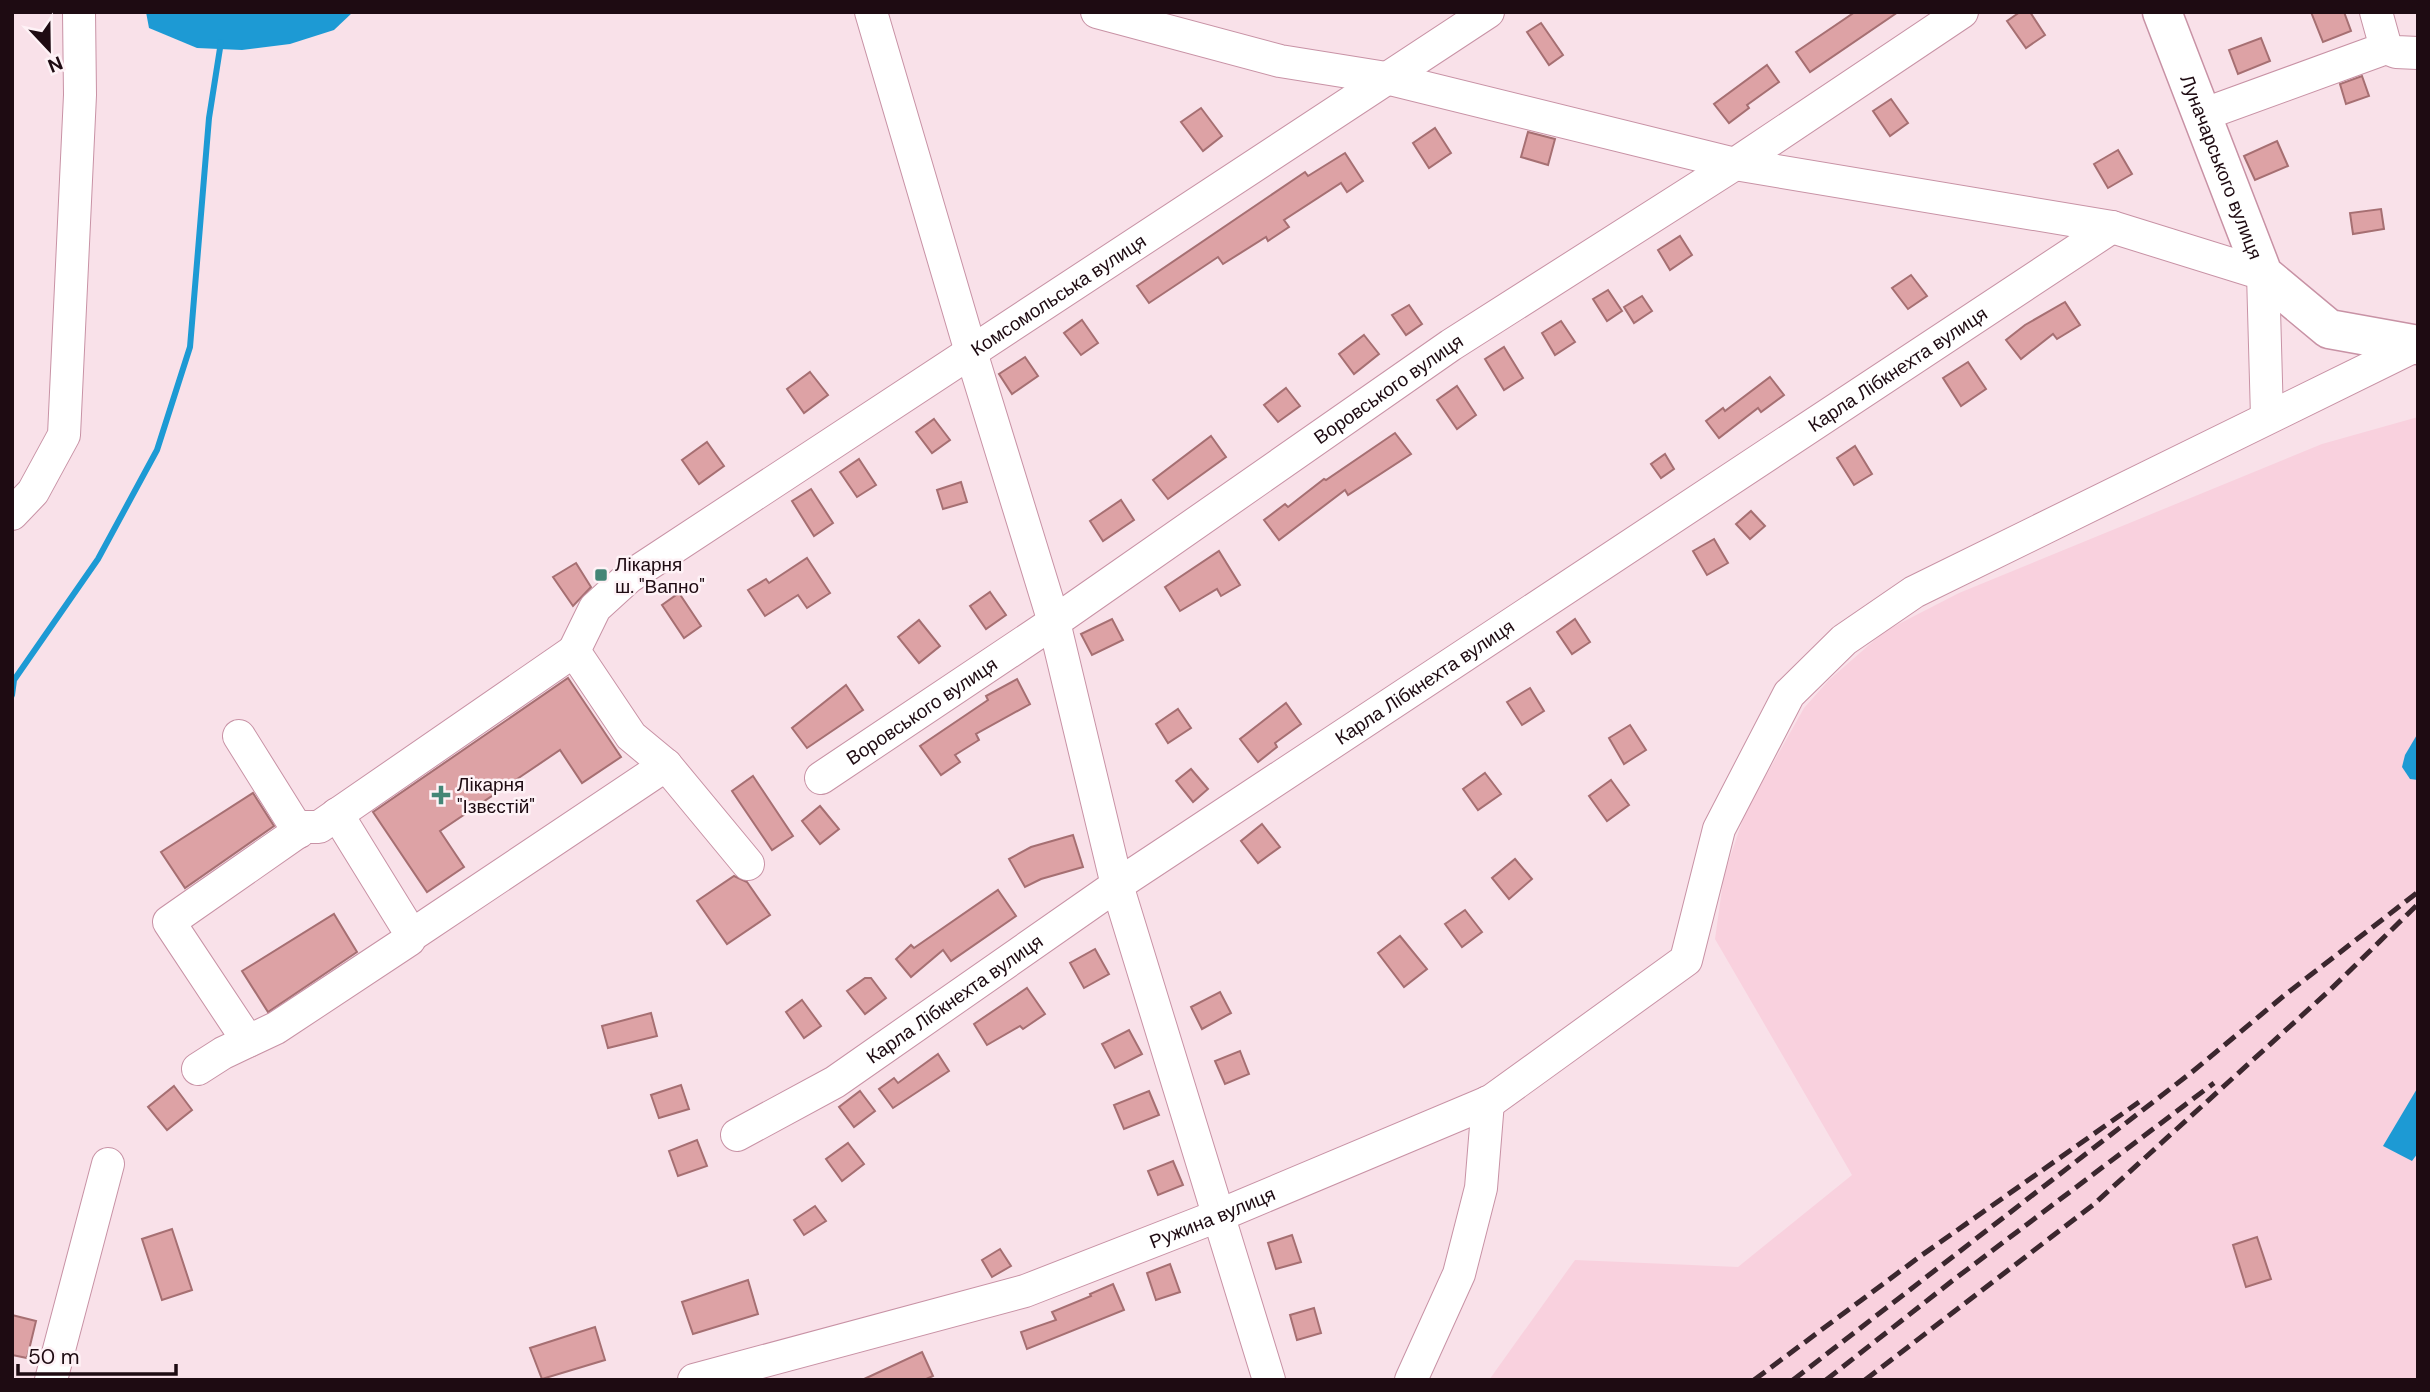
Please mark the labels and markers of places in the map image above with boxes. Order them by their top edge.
place label: Лікарня ш. "Вапно" [615,552,705,599]
marker: Лікарня ш. "Вапно" [593,567,609,583]
place label: Лікарня "Ізвєстій" [457,772,535,819]
marker: Лікарня "Ізвєстій" [431,785,451,805]

